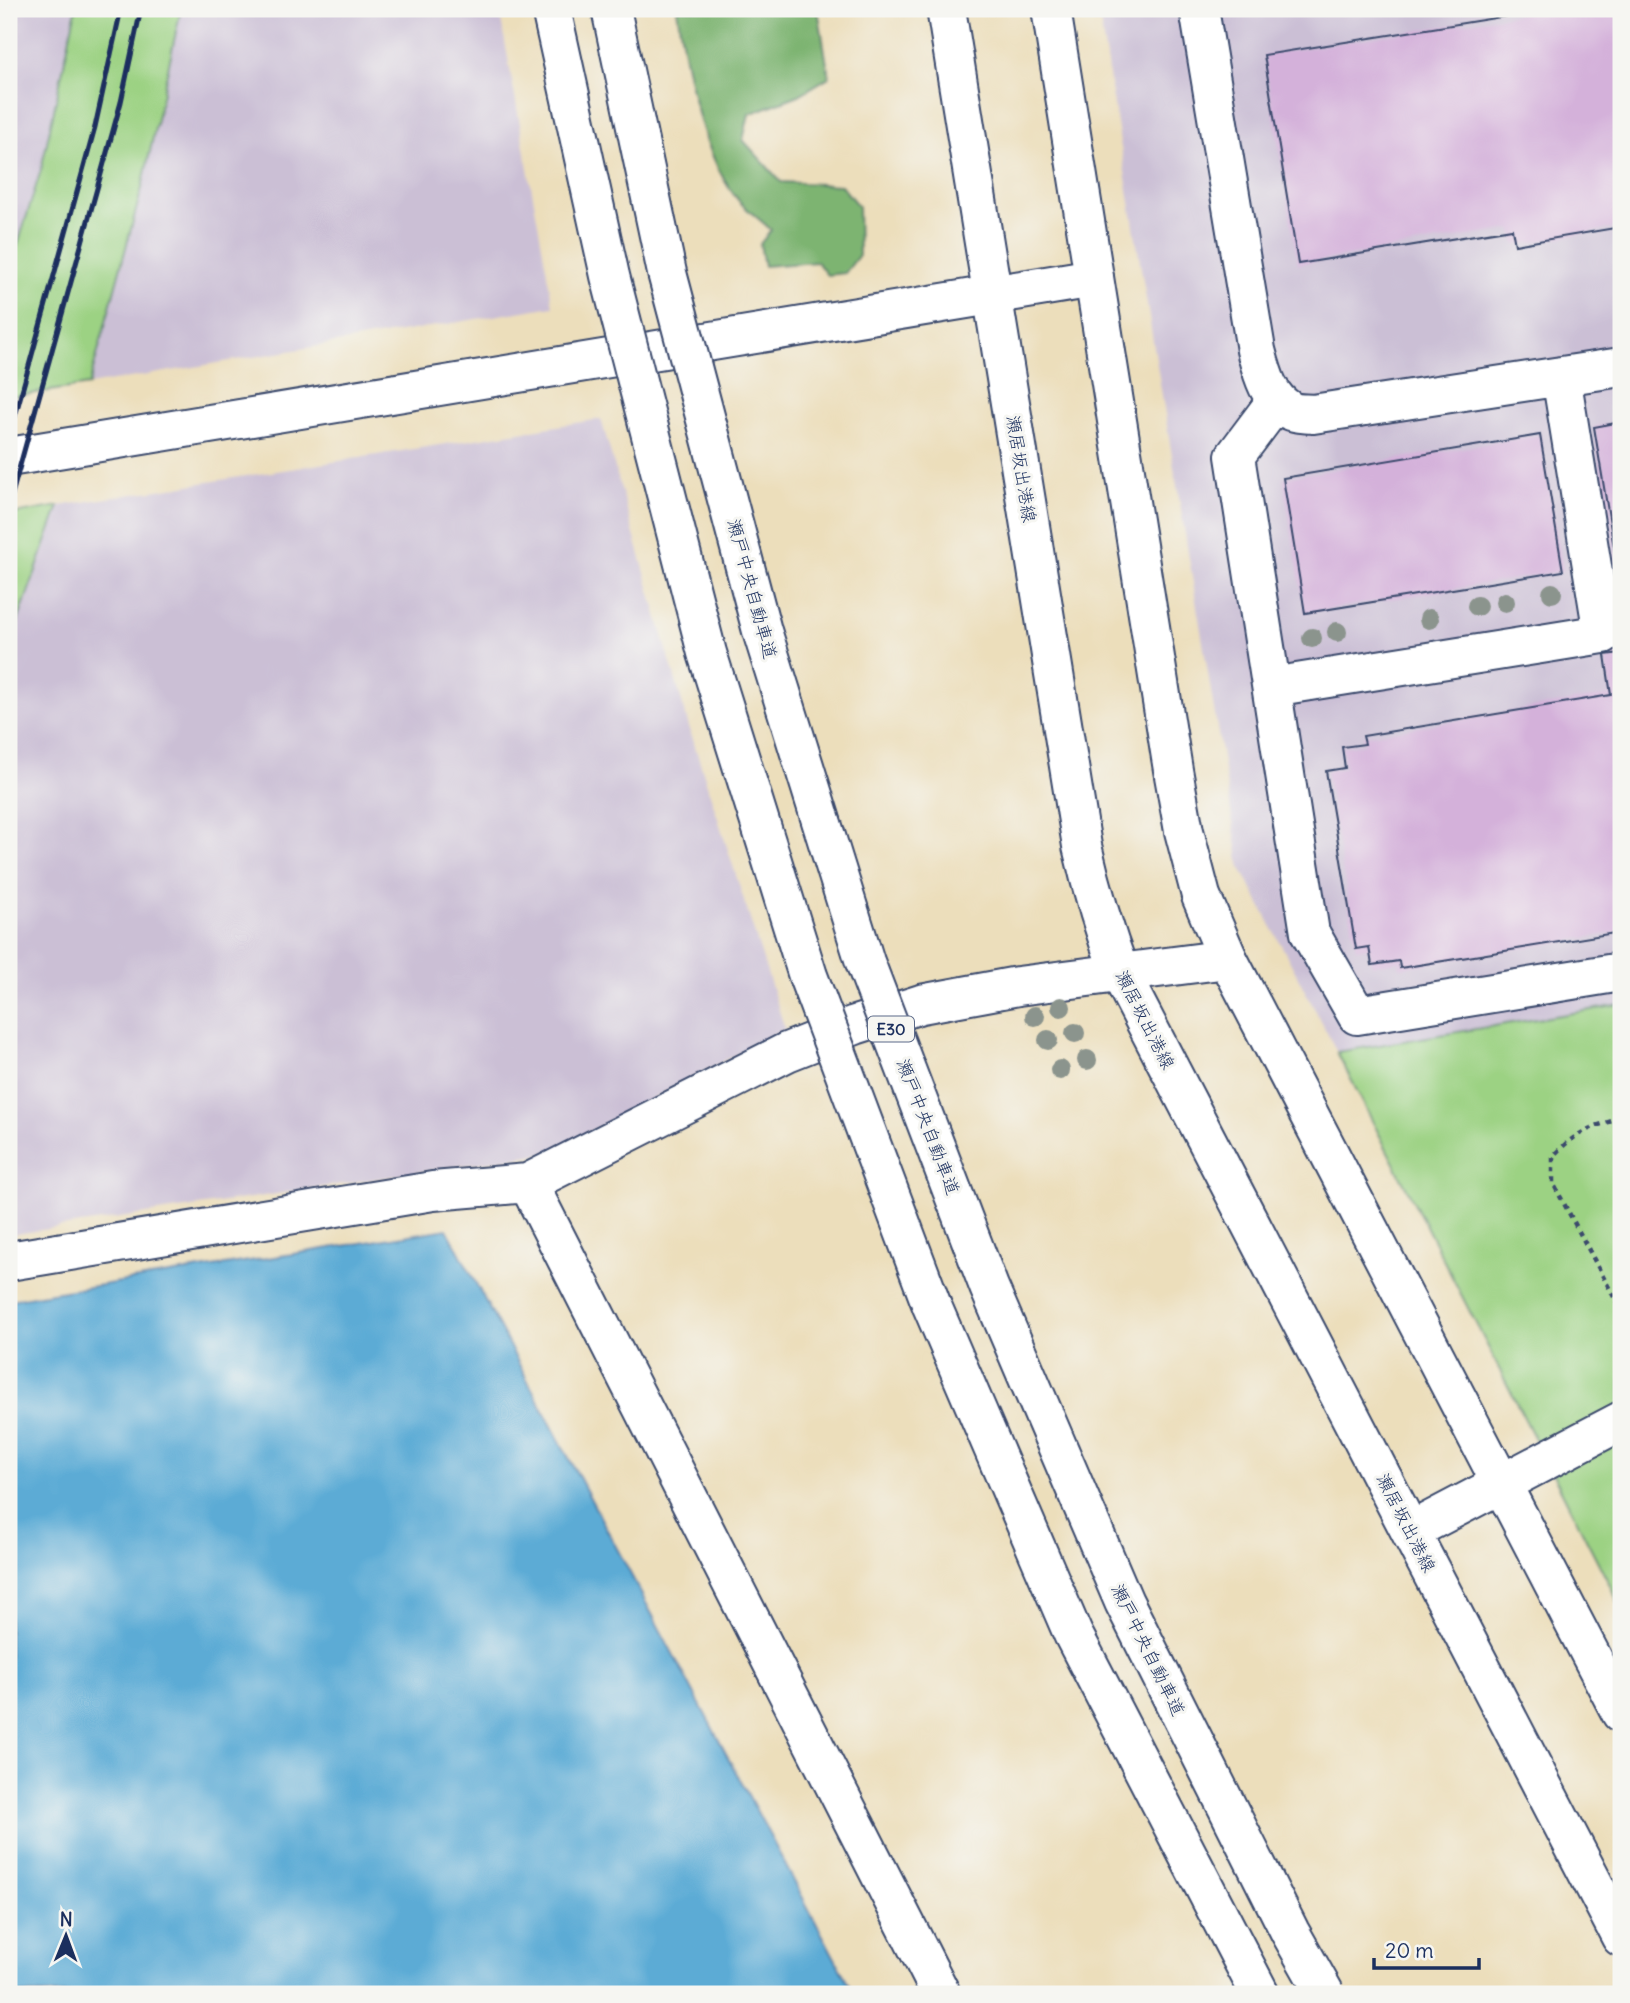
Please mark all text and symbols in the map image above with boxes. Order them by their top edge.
street label: 瀬居坂出港線 [1002,414,1041,524]
street label: 瀬戸中央自動車道 [723,516,782,661]
street label: 瀬居坂出港線 [1111,966,1180,1073]
road number: E30 [868,1016,914,1042]
street label: 瀬戸中央自動車道 [892,1055,965,1198]
street label: 瀬居坂出港線 [1372,1469,1441,1576]
street label: 瀬戸中央自動車道 [1107,1580,1190,1720]
north arrow [32,1902,102,1972]
text: N [60,1907,73,1931]
scale bar [1374,1926,1480,1970]
text: 20 m [1385,1937,1434,1964]

